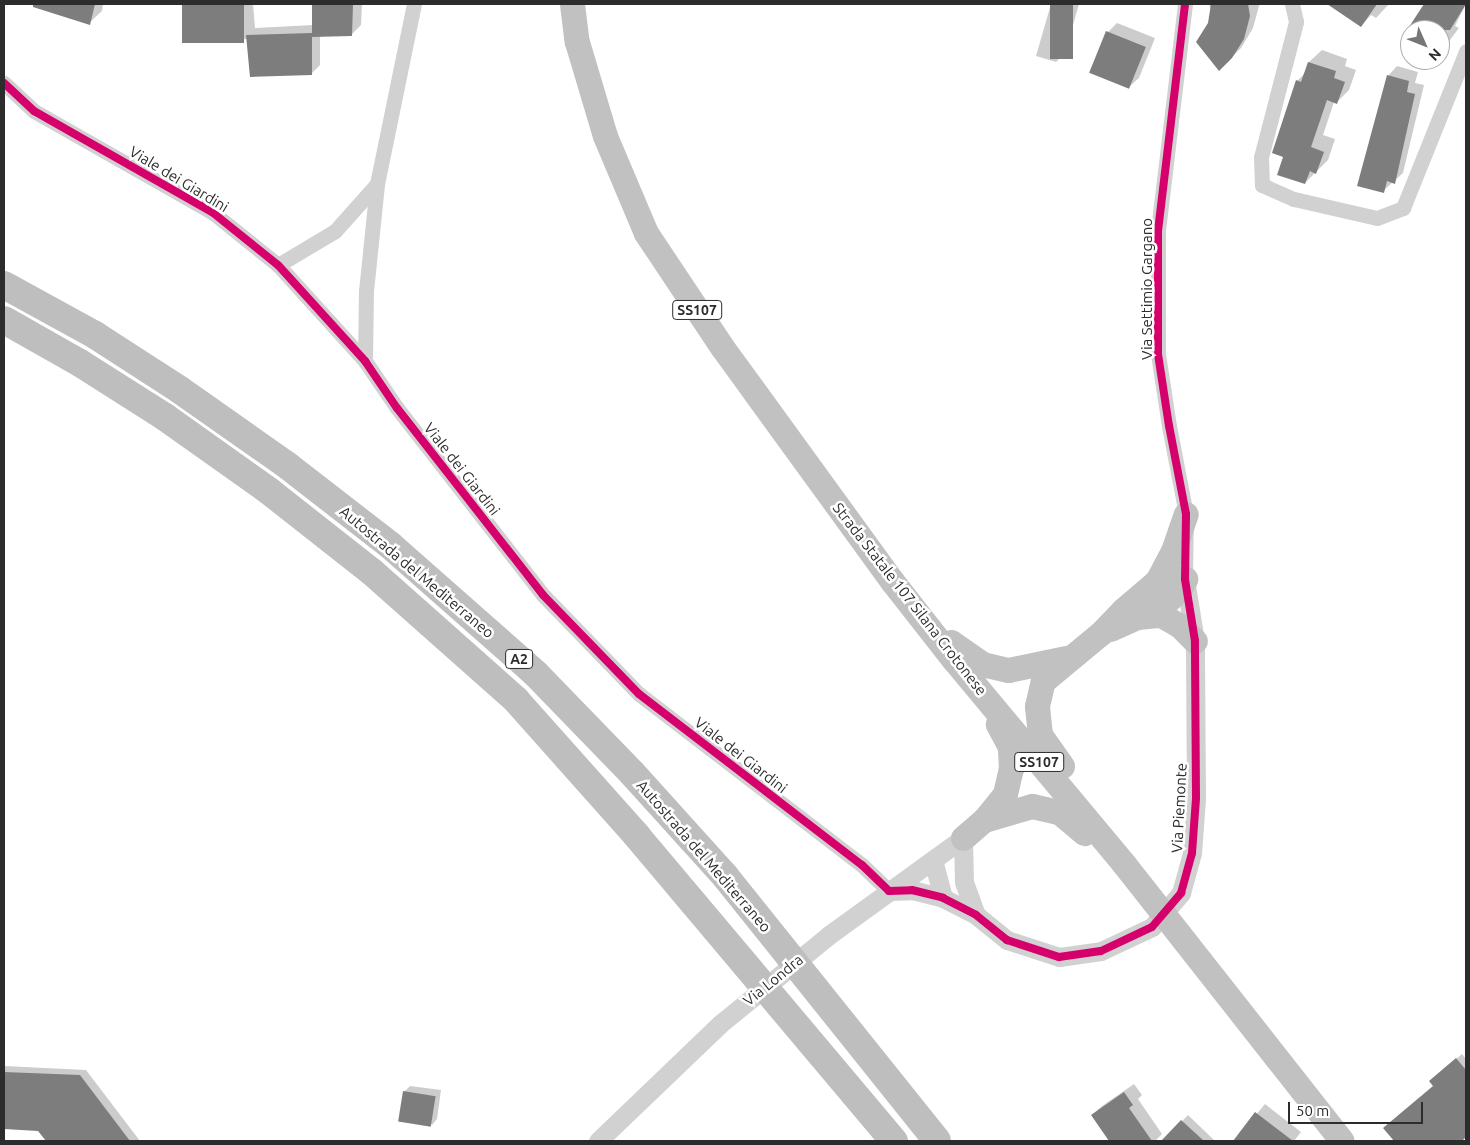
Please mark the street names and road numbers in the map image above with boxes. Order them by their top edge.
street label: Viale dei Giardini [126,142,232,216]
street label: Via Settimio Gargano [1138,218,1156,360]
road number: SS107 [672,298,722,322]
street label: Viale dei Giardini [420,419,504,519]
street label: Strada Statale 107 Silana Crotonese [829,499,991,699]
street label: Autostrada del Mediterraneo [336,502,498,642]
road number: A2 [504,648,534,671]
street label: Viale dei Giardini [691,713,791,797]
road number: SS107 [1014,750,1064,774]
street label: Via Piemonte [1168,763,1190,853]
street label: Autostrada del Mediterraneo [633,776,775,936]
street label: Via Londra [739,950,807,1010]

